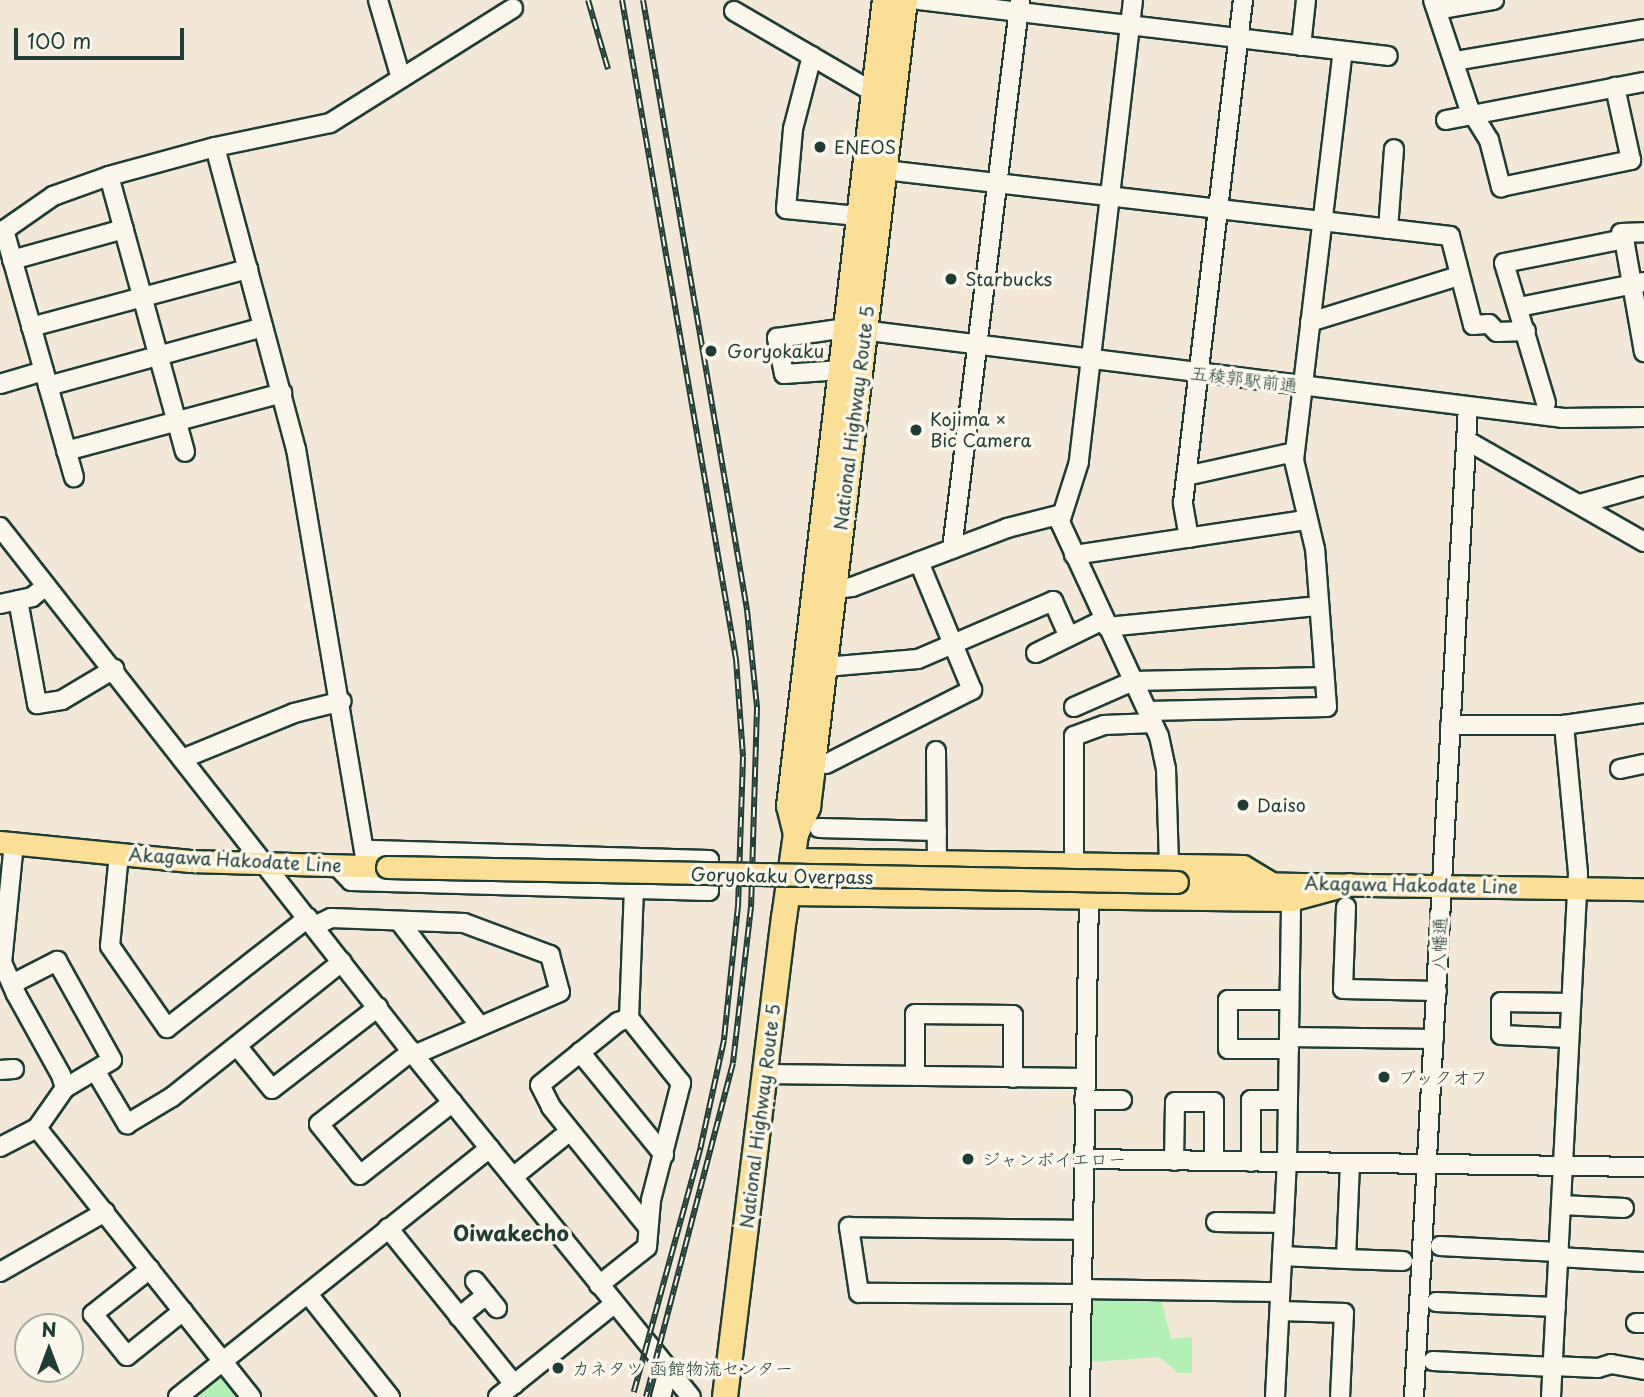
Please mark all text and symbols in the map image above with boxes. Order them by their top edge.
scale bar [18,14,187,58]
text: 100 m [27,24,91,56]
place label: ENEOS [834,136,896,158]
marker: ENEOS [812,139,828,155]
place label: Starbucks [965,268,1052,290]
marker: Starbucks [943,271,959,287]
street label: National Highway Route 5 [829,304,879,532]
place label: Goryokaku [727,340,824,362]
marker: Goryokaku [701,341,721,361]
street label: 五稜郭駅前通 [1189,362,1299,396]
place label: Kojima × Bic Camera [930,409,1031,452]
marker: Kojima × Bic Camera [908,422,924,438]
place label: Daiso [1257,794,1306,816]
marker: Daiso [1235,797,1251,813]
street label: Akagawa Hakodate Line [128,844,342,876]
street label: Goryokaku Overpass [691,864,873,888]
street label: Akagawa Hakodate Line [1304,872,1518,898]
street label: 八幡通 [1427,917,1451,971]
street label: National Highway Route 5 [735,1002,785,1230]
place label: ブックオフ [1398,1066,1488,1088]
marker: ブックオフ [1376,1069,1392,1085]
place label: ジャンボイエロー [982,1148,1126,1170]
marker: ジャンボイエロー [960,1151,976,1167]
district label: Oiwakecho [453,1219,569,1245]
north arrow [14,1313,84,1383]
text: N [41,1315,57,1343]
place label: カネタツ 函館物流センター [572,1357,794,1379]
marker: カネタツ 函館物流センター [550,1360,566,1376]

